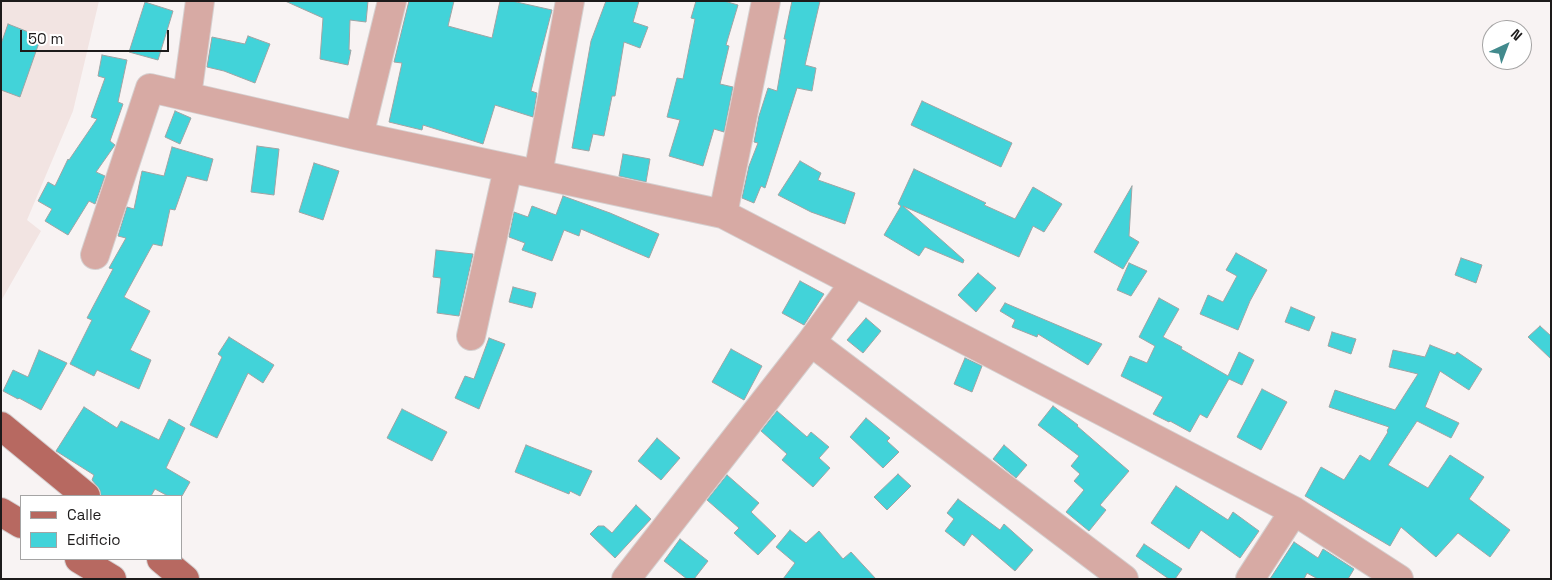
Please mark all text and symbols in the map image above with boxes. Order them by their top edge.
scale bar [22,20,171,52]
north arrow [1482,20,1532,70]
text: N [1507,25,1526,45]
text: 50 m [28,29,63,48]
legend [20,495,182,560]
text: Calle [67,505,102,524]
text: Edificio [67,530,121,549]

